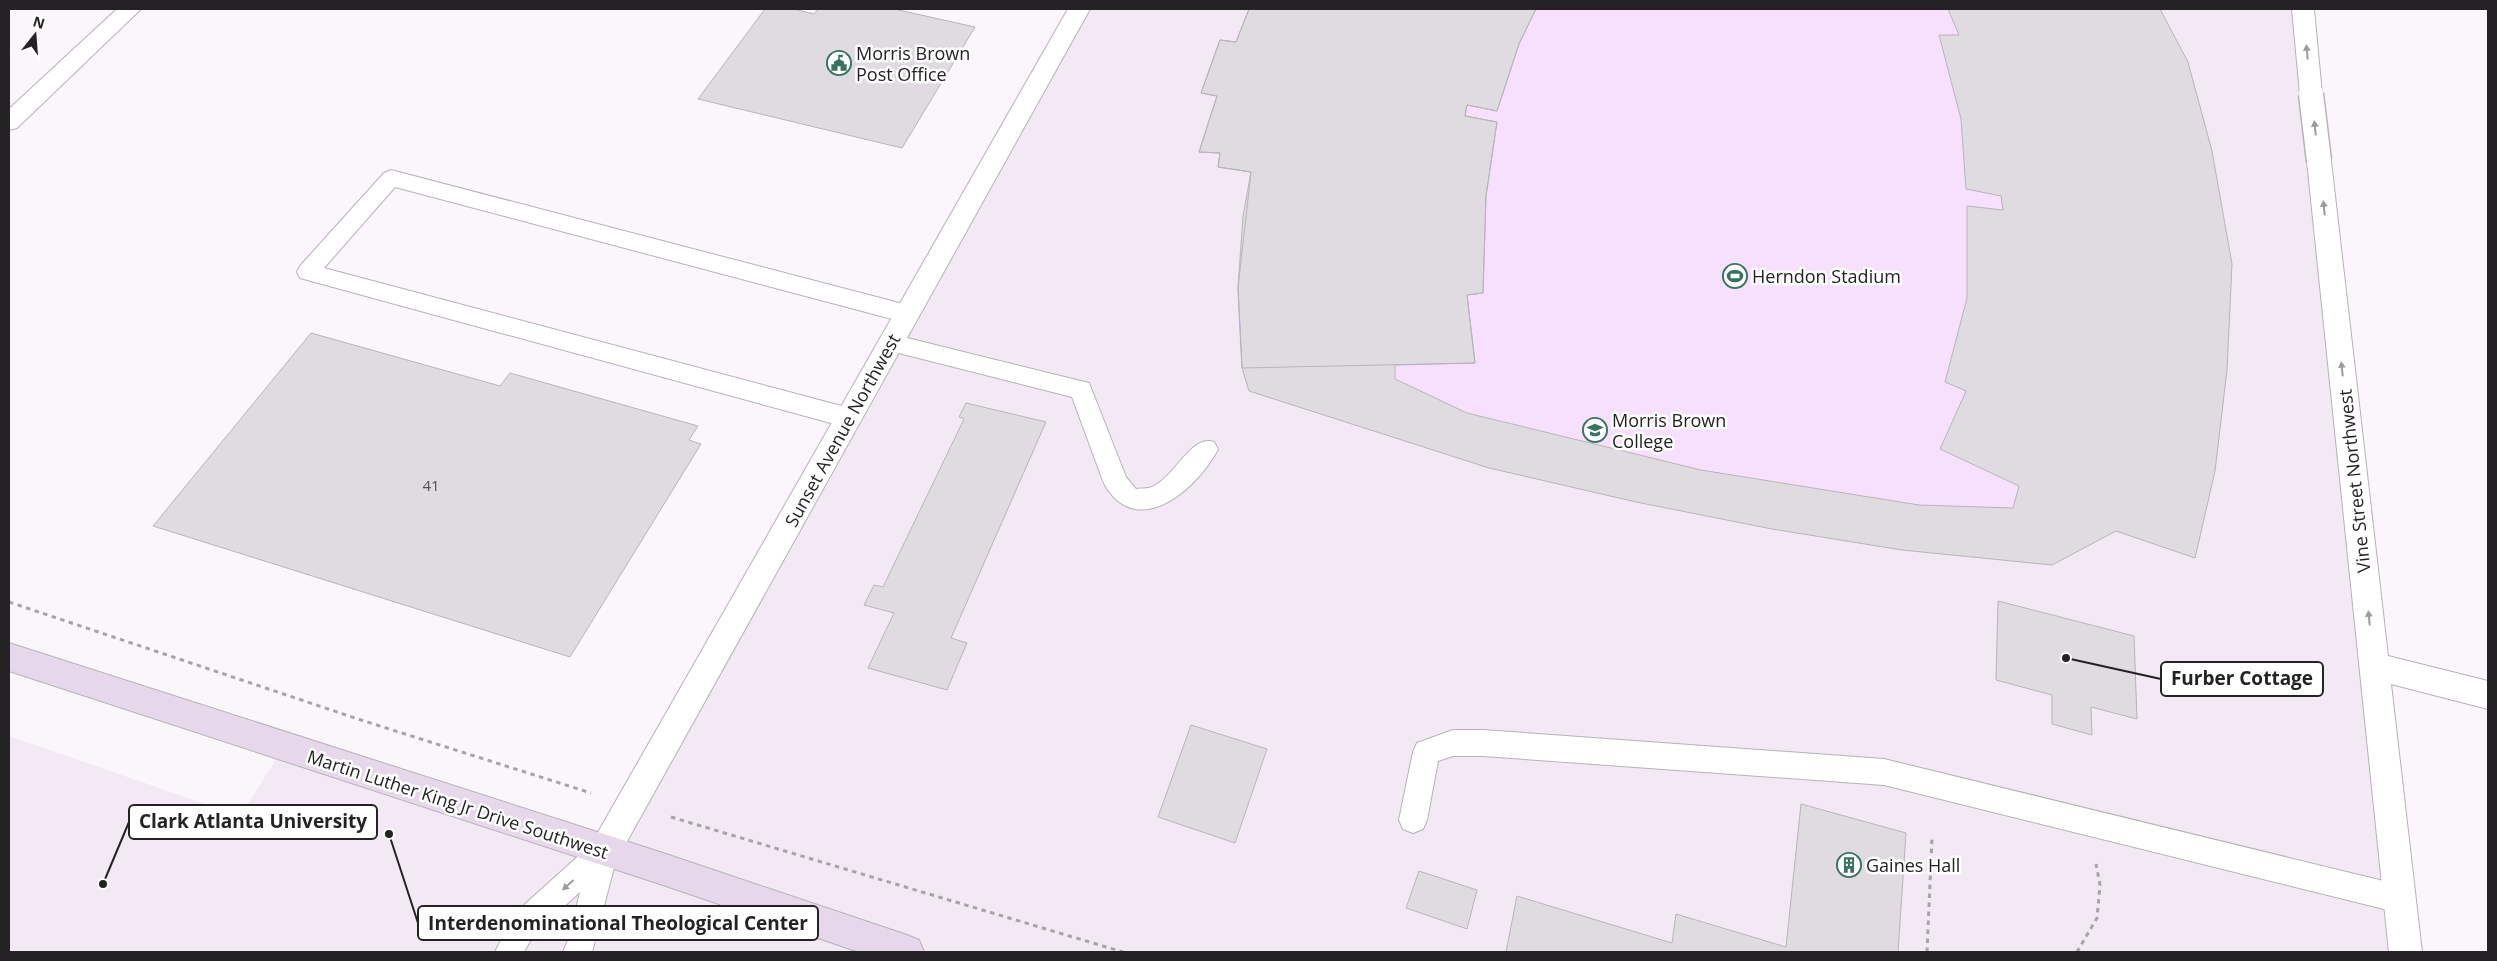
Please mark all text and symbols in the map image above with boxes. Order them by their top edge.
north arrow [10,10,60,60]
text: N [31,11,47,33]
place label: Morris Brown Post Office [856,41,970,86]
one-way arrow [2303,43,2311,59]
public building icon: Morris Brown Post Office [826,50,852,76]
one-way arrow [2311,120,2319,136]
one-way arrow [2320,199,2328,215]
sports icon: Herndon Stadium [1722,263,1748,289]
place label: Herndon Stadium [1752,264,1901,288]
street label: Sunset Avenue Northwest [779,329,905,531]
one-way arrow [2338,361,2346,377]
street label: Vine Street Northwest [2332,388,2376,574]
place label: Morris Brown College [1612,408,1726,453]
school or university icon: Morris Brown College [1582,417,1608,443]
house number: 41 [422,475,440,495]
one-way arrow [2365,609,2373,625]
callout: Furber Cottage [2161,662,2323,696]
text: Furber Cottage [2171,665,2313,691]
street label: Martin Luther King Jr Drive Southwest [304,744,612,864]
callout: Clark Atlanta University [129,805,377,839]
text: Clark Atlanta University [139,808,367,834]
building icon: Gaines Hall [1836,852,1862,878]
place label: Gaines Hall [1866,853,1960,877]
one-way arrow [562,879,574,891]
callout: Interdenominational Theological Center [418,906,818,940]
text: Interdenominational Theological Center [428,910,808,936]

